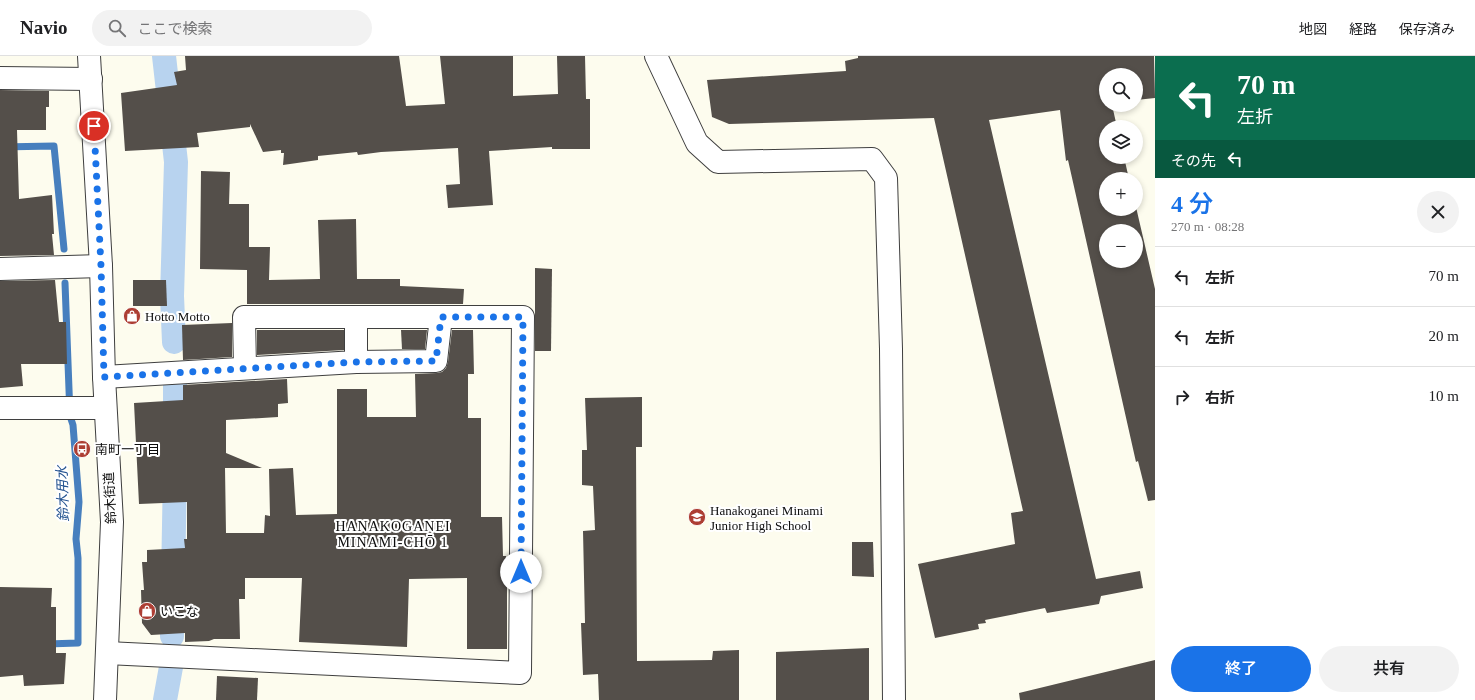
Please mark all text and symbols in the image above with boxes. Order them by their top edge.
search box [92,10,372,46]
text: Navio [20,17,68,38]
icon: search [106,17,128,39]
text: ここで検索 [138,21,213,37]
text: 地図 [1299,22,1327,37]
text: 経路 [1349,22,1377,37]
text: 保存済み [1399,22,1455,37]
map controls [1099,68,1143,268]
button: search [1099,68,1143,112]
text: 70 m [1237,69,1295,100]
icon: left [1171,72,1223,124]
text: 左折 [1237,107,1273,127]
pin [77,109,111,143]
icon: arrive [83,115,105,137]
button: layers [1099,120,1143,164]
icon: left [1224,148,1246,170]
text: その先 [1171,153,1216,169]
button: + [1099,172,1143,216]
text: 4 分 [1171,191,1213,217]
button: close [1417,191,1459,233]
text: 270 m · 08:28 [1171,219,1244,234]
button: − [1099,224,1143,268]
icon: left [1171,266,1193,288]
text: 70 m [1429,268,1459,284]
text: 左折 [1205,270,1235,286]
shop icon: Hotto Motto [122,306,142,326]
place label: Hotto Motto [145,309,210,324]
icon: left [1171,326,1193,348]
text: 20 m [1429,328,1459,344]
text: 左折 [1205,330,1235,346]
icon: right [1171,386,1193,408]
text: 10 m [1429,388,1459,404]
text: 右折 [1205,390,1235,406]
bus stop icon: 南町一丁目 [72,439,92,459]
place label: 南町一丁目 [95,442,160,457]
water label: 鈴木用水 [54,464,71,522]
street label: 鈴木街道 [101,472,119,524]
place label: Hanakoganei Minami Junior High School [710,503,823,533]
school or university icon: Hanakoganei Minami Junior High School [687,507,707,527]
district label: HANAKOGANEI MINAMI-CHŌ 1 [335,519,451,550]
position arrow [500,551,542,593]
shop icon: いこな [137,601,157,621]
place label: いこな [160,604,199,619]
button: 終了 [1171,646,1311,692]
button: 共有 [1319,646,1459,692]

